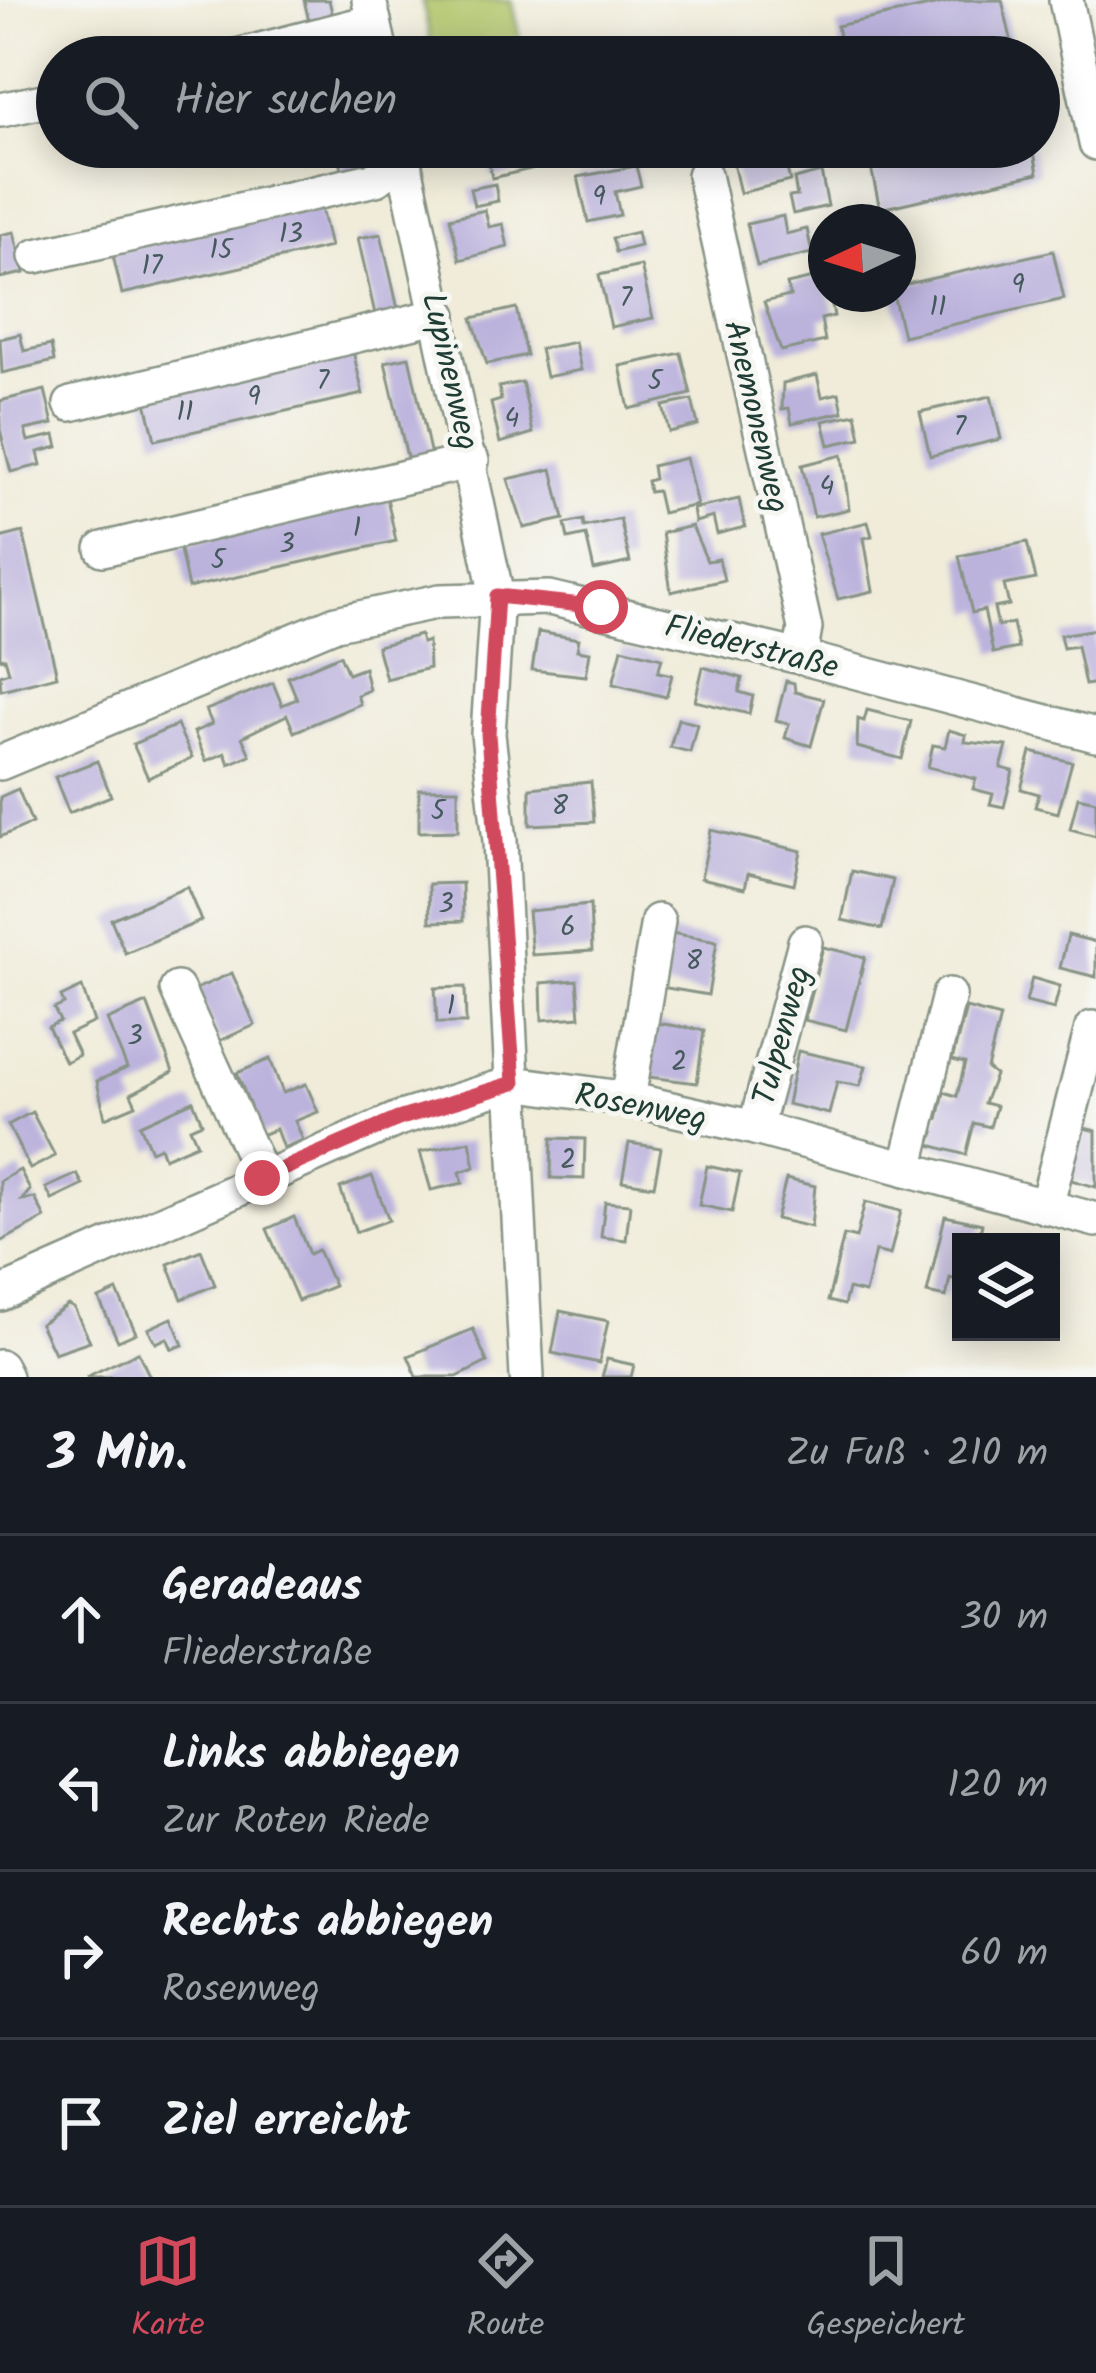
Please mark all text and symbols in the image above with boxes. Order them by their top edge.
search box [36,36,1060,168]
text: Hier suchen [174,66,397,138]
icon: search [78,69,144,135]
house number: 9 [592,176,606,219]
north arrow [808,204,916,312]
house number: 13 [279,213,303,256]
house number: 15 [210,229,234,272]
house number: 17 [142,245,164,288]
house number: 9 [1011,264,1025,307]
house number: 7 [620,277,634,320]
house number: 11 [930,286,946,329]
street label: Lupinenweg [405,288,492,456]
street label: Anemonenweg [707,315,803,518]
house number: 7 [317,360,331,403]
house number: 5 [648,360,664,403]
house number: 9 [247,376,261,419]
house number: 11 [177,391,193,434]
house number: 4 [505,398,519,441]
house number: 7 [954,406,968,449]
house number: 4 [820,466,834,509]
house number: 1 [353,507,361,550]
house number: 3 [279,523,295,566]
house number: 5 [211,539,227,582]
route start [574,580,628,634]
street label: Fliederstraße [659,601,844,696]
house number: 8 [552,785,569,828]
house number: 5 [431,790,447,833]
house number: 3 [438,883,454,926]
house number: 6 [560,906,576,949]
house number: 8 [686,940,703,983]
street label: Tulpenweg [739,960,827,1112]
house number: 1 [447,985,455,1028]
house number: 3 [127,1015,143,1058]
house number: 2 [671,1041,687,1084]
street label: Rosenweg [570,1070,711,1147]
house number: 2 [560,1139,576,1182]
route end [235,1151,289,1205]
map controls [952,1233,1060,1341]
button: layers [952,1233,1060,1341]
text: 3 Min. [48,1415,188,1496]
text: Zu Fuß · 210 m [786,1424,1048,1486]
text: Geradeaus [162,1552,362,1624]
icon: ahead [48,1586,114,1652]
text: 30 m [960,1588,1048,1650]
text: Fliederstraße [162,1624,372,1686]
text: Links abbiegen [162,1720,460,1792]
icon: left [48,1754,114,1820]
text: 120 m [947,1756,1048,1818]
text: Zur Roten Riede [162,1792,430,1854]
text: Rechts abbiegen [162,1888,493,1960]
icon: right [48,1922,114,1988]
text: 60 m [960,1924,1048,1986]
text: Rosenweg [162,1960,320,2022]
text: Ziel erreicht [162,2087,410,2159]
icon: arrive [48,2090,114,2156]
tab: Karte [131,2228,205,2353]
tab: Route [467,2228,544,2353]
tab: Gespeichert [806,2228,965,2353]

